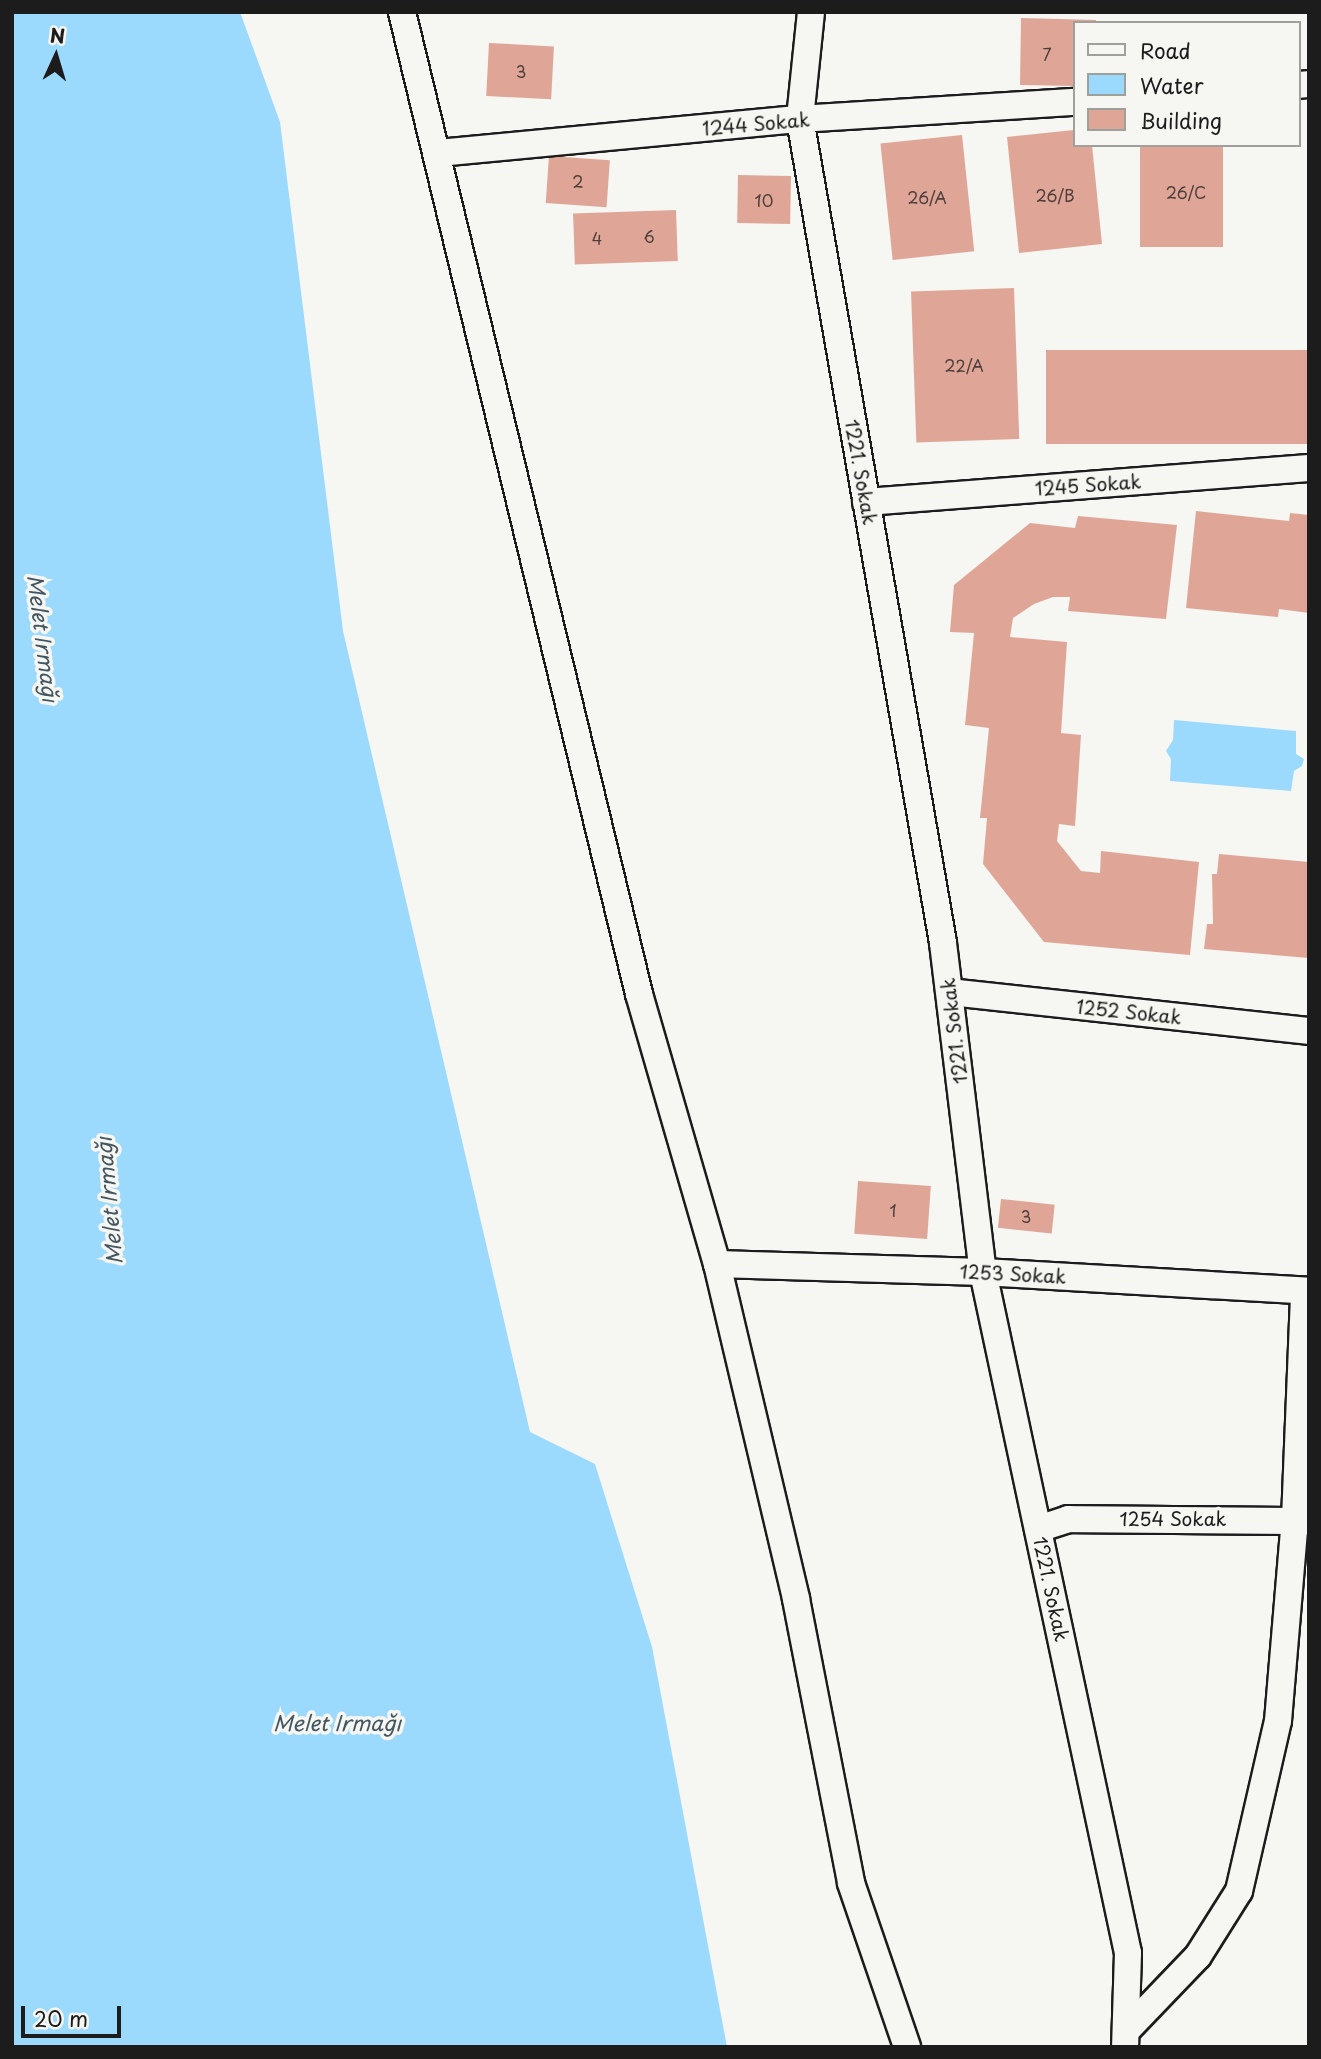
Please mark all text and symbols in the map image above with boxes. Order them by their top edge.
north arrow [21,21,91,91]
text: N [49,21,66,50]
legend [1072,21,1300,147]
text: Road [1140,34,1191,66]
house number: 7 [1042,44,1052,64]
house number: 3 [516,61,526,81]
text: Water [1140,69,1203,101]
text: Building [1140,104,1222,136]
street label: 1244 Sokak [701,108,811,140]
house number: 2 [572,171,584,191]
house number: 26/C [1166,182,1206,202]
house number: 26/B [1035,185,1075,205]
house number: 26/A [907,187,947,207]
house number: 10 [755,190,773,210]
house number: 6 [643,226,655,246]
house number: 4 [592,228,602,248]
house number: 22/A [944,355,984,375]
street label: 1221. Sokak [840,416,882,528]
street label: 1245 Sokak [1033,470,1143,500]
water label: Melet Irmağı [24,572,64,704]
street label: 1221. Sokak [936,975,972,1087]
street label: 1252 Sokak [1074,995,1184,1029]
water label: Melet Irmağı [90,1135,126,1267]
house number: 1 [889,1200,897,1220]
house number: 3 [1021,1206,1031,1226]
street label: 1253 Sokak [958,1260,1068,1288]
street label: 1254 Sokak [1118,1508,1228,1530]
street label: 1221. Sokak [1028,1532,1074,1646]
water label: Melet Irmağı [272,1709,402,1735]
scale bar [24,1993,124,2037]
text: 20 m [34,2002,88,2034]

